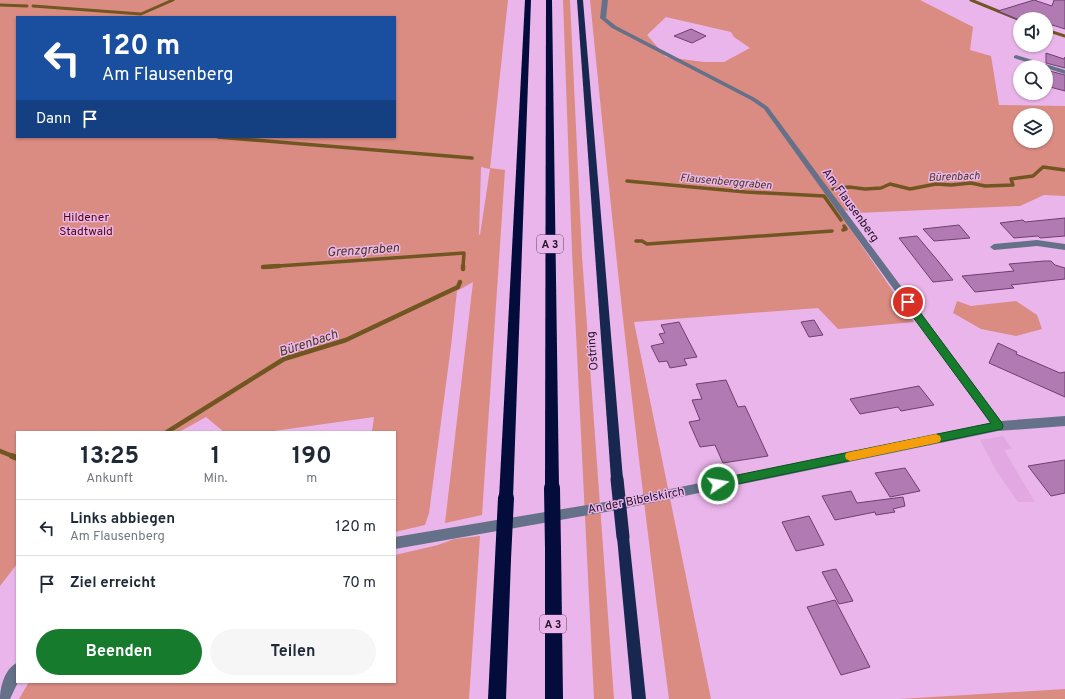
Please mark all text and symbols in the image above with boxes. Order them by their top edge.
map controls [1013,12,1053,148]
button: sound [1013,12,1053,52]
text: 120 m [102,29,180,65]
icon: left [36,32,88,84]
button: search [1013,60,1053,100]
text: Am Flausenberg [102,64,233,87]
icon: arrive [79,108,101,130]
button: layers [1013,108,1053,148]
text: Dann [36,110,71,129]
street label: Am Flausenberg [818,165,882,246]
water label: Bürenbach [928,169,980,185]
water label: Flausenberggraben [679,171,772,193]
park label: Hildener Stadtwald [59,210,113,240]
road number: A 3 [537,235,563,253]
water label: Grenzgraben [326,240,400,262]
pin [891,285,925,319]
icon: arrive [897,291,919,313]
water label: Bürenbach [277,327,340,361]
street label: Ostring [583,331,603,371]
text: 13:25 [80,442,139,472]
text: 1 [211,442,220,472]
text: 190 [292,442,332,472]
position arrow [697,463,739,505]
text: Ankunft [86,471,133,487]
text: Min. [203,471,228,487]
text: m [306,471,317,487]
street label: An der Bibelskirch [586,484,686,518]
text: Links abbiegen [70,510,175,529]
icon: left [36,517,58,539]
text: 120 m [335,518,376,537]
text: Am Flausenberg [70,529,165,545]
icon: arrive [36,573,58,595]
text: Ziel erreicht [70,574,156,593]
text: 70 m [343,574,376,593]
road number: A 3 [540,615,566,633]
button: Beenden [36,629,202,675]
button: Teilen [210,629,376,675]

